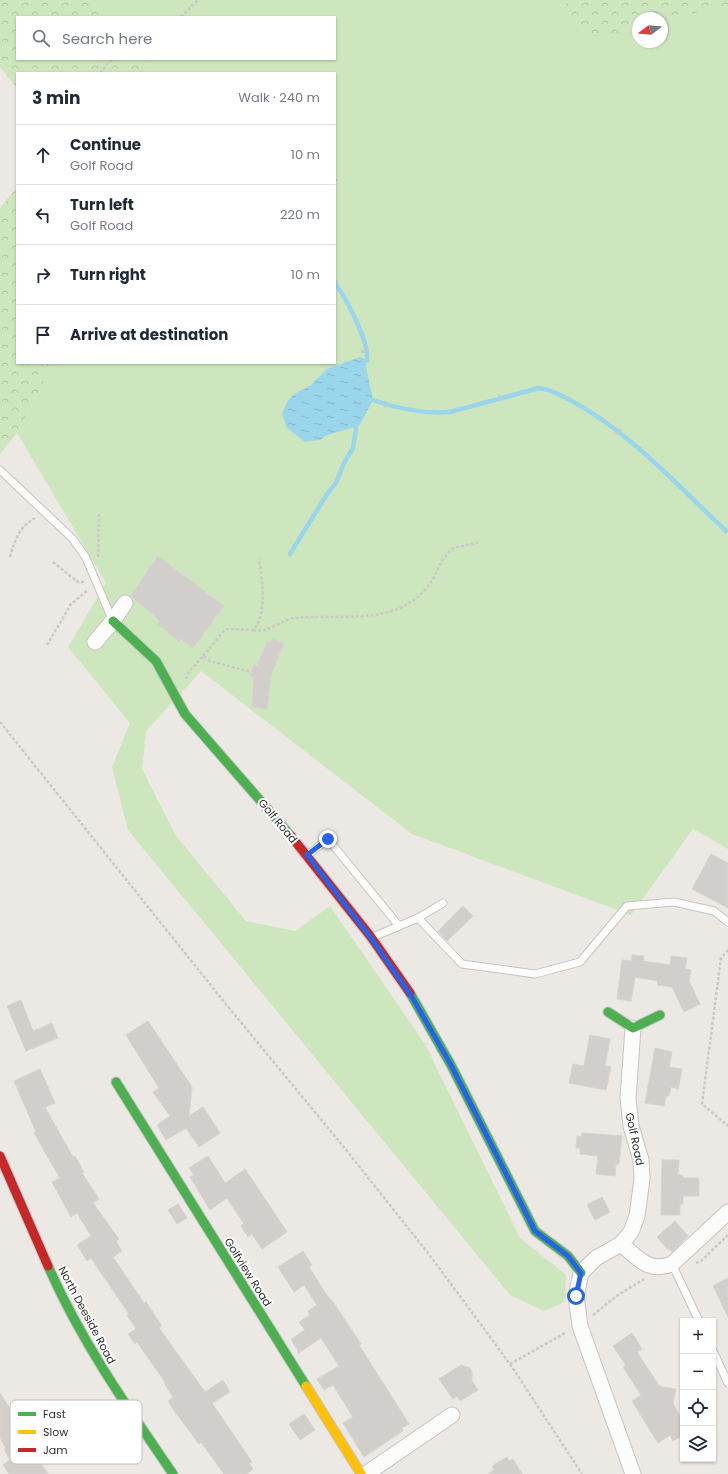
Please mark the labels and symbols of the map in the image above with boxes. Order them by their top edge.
north arrow [632,12,668,48]
street label: Golf Road [255,795,301,847]
route end [319,830,337,848]
street label: Golf Road [622,1111,648,1167]
street label: Golfview Road [220,1235,276,1309]
street label: North Deeside Road [54,1263,120,1367]
route start [567,1287,585,1305]
legend [10,1400,142,1464]
text: Fast [43,1406,66,1422]
text: Slow [43,1424,68,1440]
text: Jam [43,1442,68,1458]

